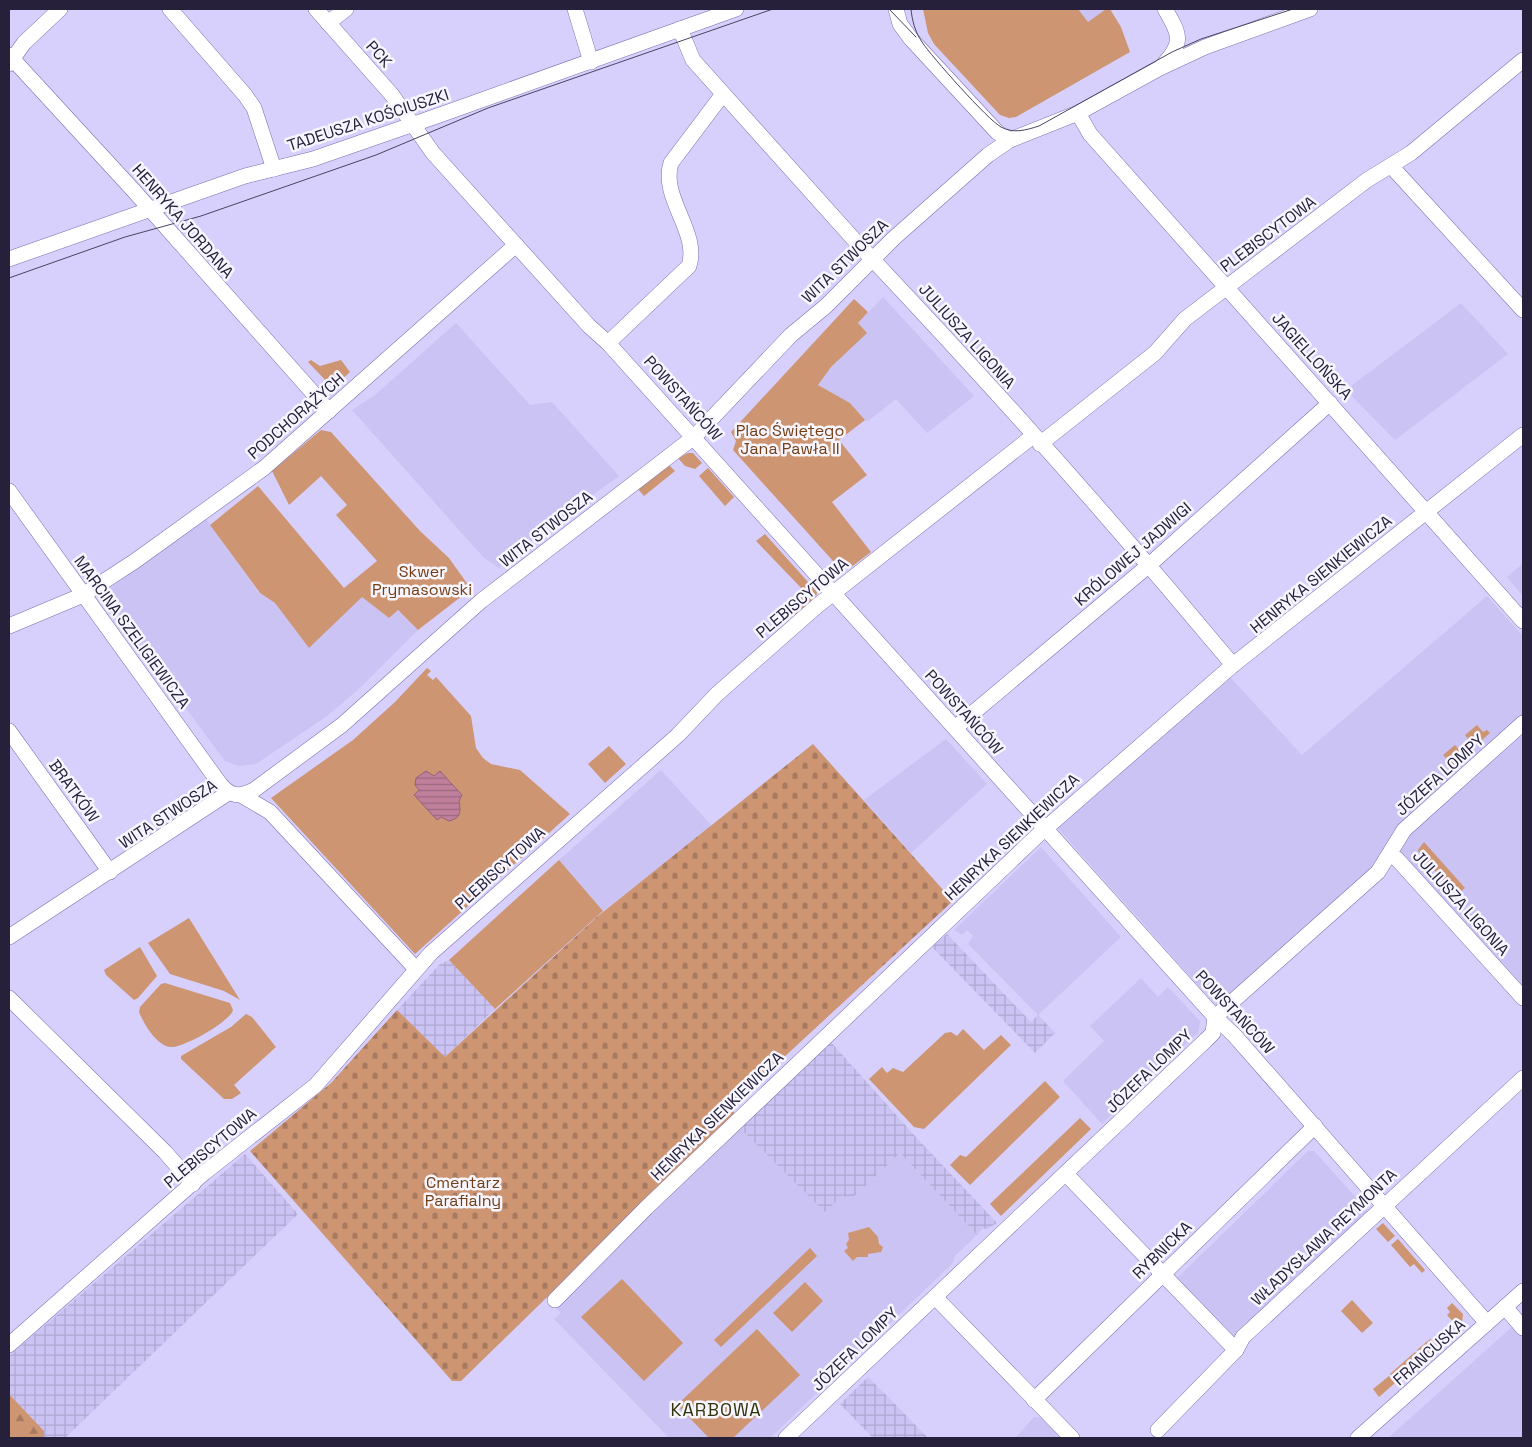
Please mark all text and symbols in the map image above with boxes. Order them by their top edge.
street label: PCK [361,36,397,72]
street label: TADEUSZA KOŚCIUSZKI [284,84,452,156]
street label: HENRYKA JORDANA [128,159,238,283]
street label: PLEBISCYTOWA [1216,191,1320,277]
street label: WITA STWOSZA [797,214,893,308]
street label: JULIUSZA LIGONIA [914,279,1020,393]
street label: JAGIELLOŃSKA [1267,308,1357,404]
street label: POWSTAŃCÓW [639,351,727,445]
street label: PODCHORĄŻYCH [243,368,349,464]
park label: Plac Świętego Jana Pawła II [736,420,844,459]
street label: WITA STWOSZA [495,486,597,572]
street label: KRÓLOWEJ JADWIGI [1070,497,1196,611]
street label: HENRYKA SIENKIEWICZA [1246,510,1396,638]
street label: MARCINA SZELIGIEWICZA [69,551,195,713]
street label: PLEBISCYTOWA [751,553,853,643]
park label: Skwer Prymasowski [372,561,472,600]
street label: POWSTAŃCÓW [920,665,1008,759]
street label: JÓZEFA LOMPY [1391,730,1489,820]
street label: BRATKÓW [44,755,104,827]
street label: HENRYKA SIENKIEWICZA [940,769,1084,905]
street label: WITA STWOSZA [115,775,221,853]
street label: PLEBISCYTOWA [450,822,550,914]
street label: JULIUSZA LIGONIA [1408,846,1514,960]
street label: POWSTAŃCÓW [1191,966,1279,1058]
street label: JÓZEFA LOMPY [1101,1024,1197,1117]
street label: HENRYKA SIENKIEWICZA [646,1047,788,1185]
street label: PLEBISCYTOWA [159,1103,261,1193]
street label: WŁADYSŁAWA REYMONTA [1247,1164,1401,1310]
park label: Cmentarz Parafialny [425,1172,501,1211]
street label: RYBNICKA [1128,1216,1196,1284]
street label: JÓZEFA LOMPY [807,1302,903,1395]
street label: FRANCUSKA [1389,1314,1469,1390]
district label: KARBOWA [670,1398,762,1421]

